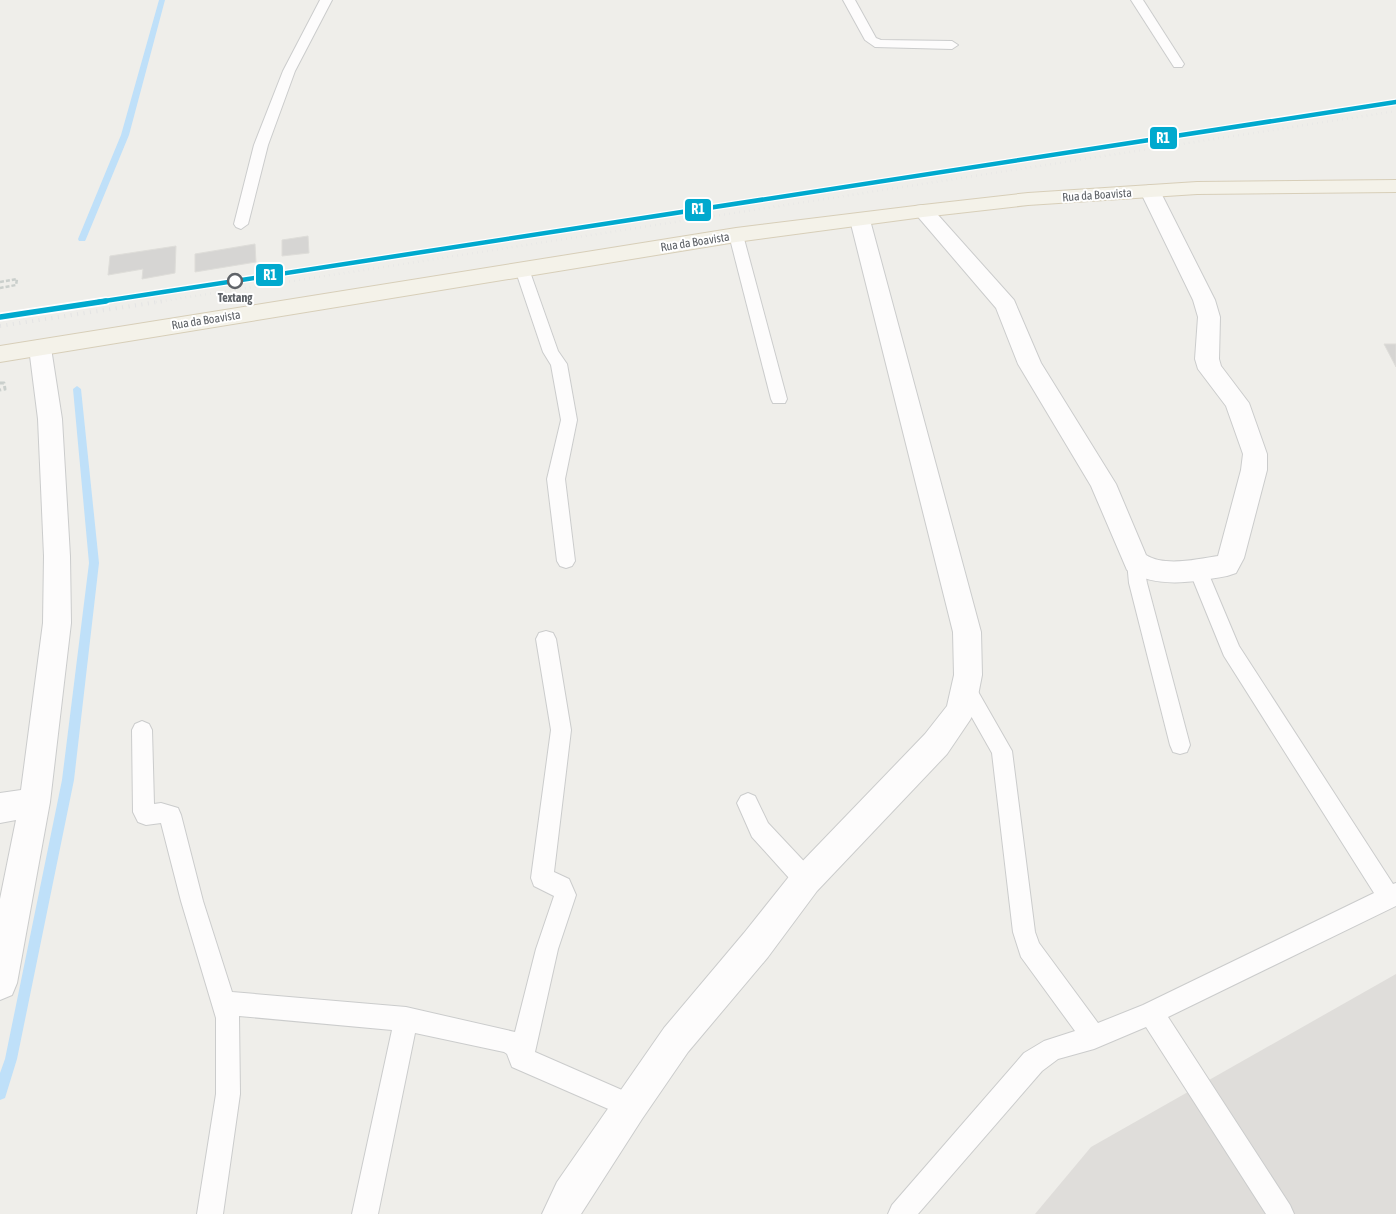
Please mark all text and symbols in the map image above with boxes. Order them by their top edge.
line badge: R1 [1149,126,1178,150]
text: R1 [1156,130,1170,146]
street label: Rua da Boavista [1062,186,1132,204]
line badge: R1 [684,198,712,222]
text: R1 [691,201,705,217]
street label: Rua da Boavista [659,230,731,254]
line badge: R1 [255,263,284,287]
text: R1 [263,267,277,283]
marker: Textang [227,273,243,289]
place label: Textang [218,291,253,305]
street label: Rua da Boavista [170,308,242,332]

